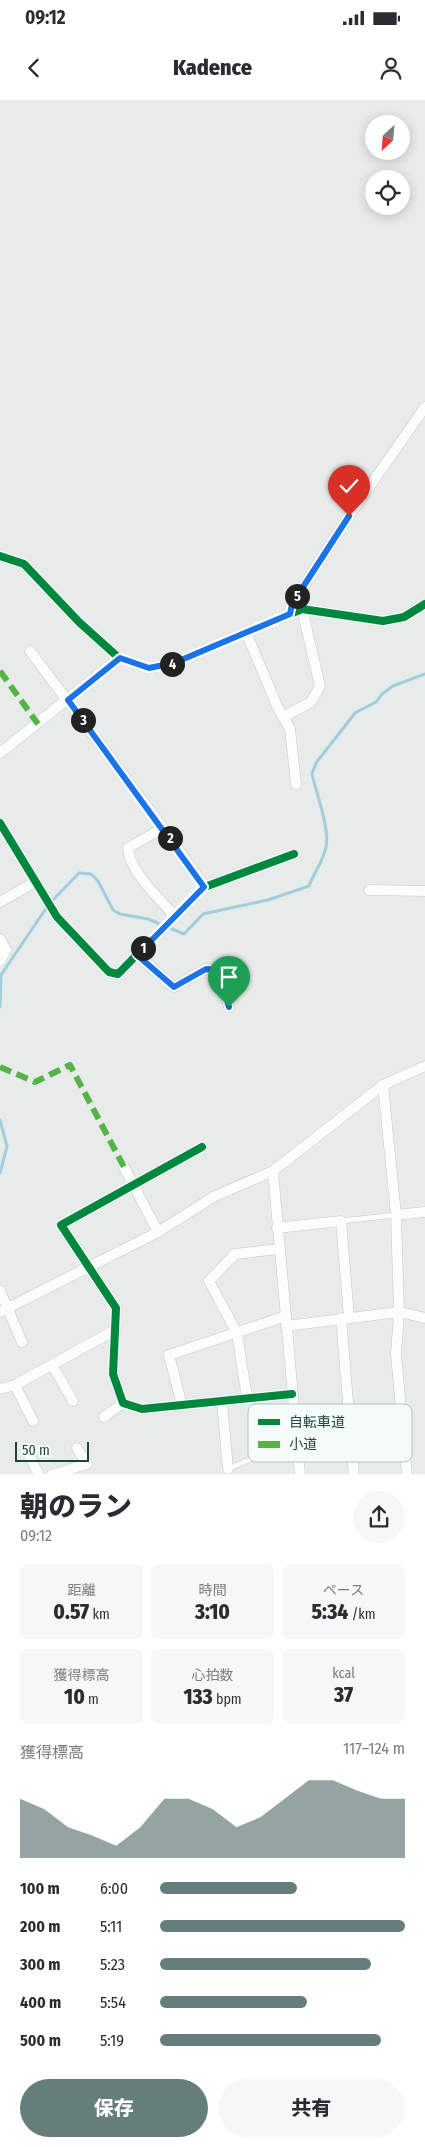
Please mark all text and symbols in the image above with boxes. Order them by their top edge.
text: 09:12 [25,6,66,29]
icon: back [20,54,48,82]
text: Kadence [173,54,252,81]
icon: person [377,54,405,82]
north arrow [365,115,410,160]
map controls [365,115,410,215]
button: locate [365,170,410,215]
pin [328,465,370,516]
icon: check [335,472,363,500]
pin: 5 [284,584,310,608]
text: 5 [294,588,301,605]
pin: 4 [160,652,184,676]
text: 4 [169,656,176,673]
pin: 3 [70,708,96,732]
text: 3 [80,712,87,729]
pin: 2 [158,826,182,850]
text: 2 [167,830,174,847]
pin: 1 [130,936,156,960]
text: 1 [141,940,146,957]
pin [208,956,250,1007]
icon: arrive [215,963,243,991]
legend [248,1404,412,1462]
text: 自転車道 [289,1414,345,1431]
text: 小道 [289,1436,317,1453]
scale bar [15,1440,89,1463]
text: 50 m [22,1442,50,1459]
text: 朝のラン [20,1490,132,1523]
button: share [353,1491,405,1543]
text: 09:12 [20,1526,52,1545]
text: 距離 [68,1582,96,1599]
text: 時間 [199,1582,227,1599]
text: ペース [323,1582,364,1599]
text: 0.57 [53,1599,89,1625]
text: 3:10 [195,1599,230,1625]
text: 5:34 [312,1599,348,1625]
text: km [89,1606,110,1623]
text: /km [348,1606,375,1623]
text: kcal [332,1665,355,1682]
text: 獲得標高 [54,1667,110,1684]
text: 心拍数 [192,1667,234,1684]
text: 37 [334,1682,353,1708]
text: 10 [64,1684,85,1710]
text: 133 [183,1684,213,1710]
text: m [85,1691,99,1708]
text: bpm [213,1691,242,1708]
text: 117–124 m [343,1739,405,1758]
text: 獲得標高 [20,1743,84,1762]
text: 100 m [20,1879,60,1898]
text: 6:00 [100,1879,128,1898]
text: 200 m [20,1917,60,1936]
text: 5:11 [100,1917,122,1936]
text: 300 m [20,1955,61,1974]
text: 5:23 [100,1955,125,1974]
text: 400 m [20,1993,61,2012]
text: 5:54 [100,1993,126,2012]
text: 500 m [20,2031,61,2050]
text: 5:19 [100,2031,124,2050]
button: 保存 [20,2079,208,2137]
button: 共有 [218,2079,405,2137]

